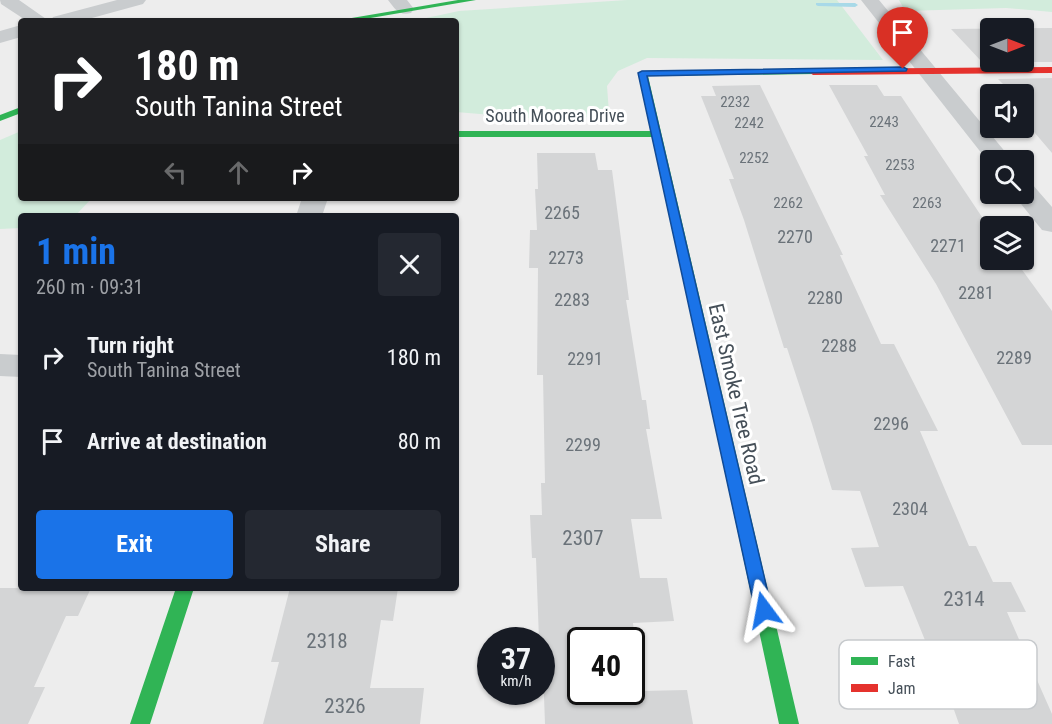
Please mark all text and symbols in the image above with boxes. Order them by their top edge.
pin [877,7,928,69]
icon: arrive [886,16,919,49]
north arrow [980,18,1034,72]
map controls [980,18,1034,270]
text: 180 m [135,41,240,90]
icon: right [36,42,114,120]
button: sound [980,84,1034,138]
text: South Tanina Street [135,91,343,123]
house number: 2232 [720,93,750,111]
street label: South Moorea Drive [485,105,625,126]
house number: 2243 [869,113,899,131]
house number: 2242 [734,114,764,132]
house number: 2252 [739,149,769,167]
button: search [980,150,1034,204]
icon: left [159,156,192,189]
icon: ahead [222,156,255,189]
icon: right [285,156,318,189]
house number: 2253 [885,156,915,174]
house number: 2262 [773,194,803,212]
house number: 2263 [912,194,942,212]
house number: 2265 [544,202,580,223]
button: layers [980,216,1034,270]
house number: 2270 [777,226,813,247]
text: 1 min [36,231,116,273]
button: close [378,233,441,296]
house number: 2271 [930,235,966,256]
house number: 2273 [548,247,584,268]
text: 260 m · 09:31 [36,275,143,299]
house number: 2281 [958,282,994,303]
house number: 2280 [807,287,843,308]
house number: 2283 [554,289,590,310]
street label: East Smoke Tree Road [704,301,768,487]
text: Turn right [87,333,174,358]
house number: 2288 [821,335,857,356]
icon: right [36,341,69,374]
text: 180 m [387,345,441,370]
house number: 2289 [996,347,1032,368]
house number: 2291 [567,348,603,369]
text: South Tanina Street [87,358,241,382]
house number: 2296 [873,413,909,434]
icon: arrive [36,425,69,458]
text: Arrive at destination [87,429,267,454]
text: 80 m [398,429,441,454]
house number: 2299 [565,434,601,455]
house number: 2304 [892,498,928,519]
button: Exit [36,510,233,579]
button: Share [245,510,441,579]
house number: 2307 [562,526,604,550]
position arrow [732,578,796,642]
house number: 2314 [943,587,985,611]
speed limit sign: 40 [567,627,645,705]
house number: 2318 [306,629,348,653]
legend [839,640,1037,709]
text: 37 [501,641,531,676]
text: Fast [888,652,915,671]
text: km/h [501,672,531,690]
text: Jam [888,679,915,698]
house number: 2326 [324,694,366,718]

